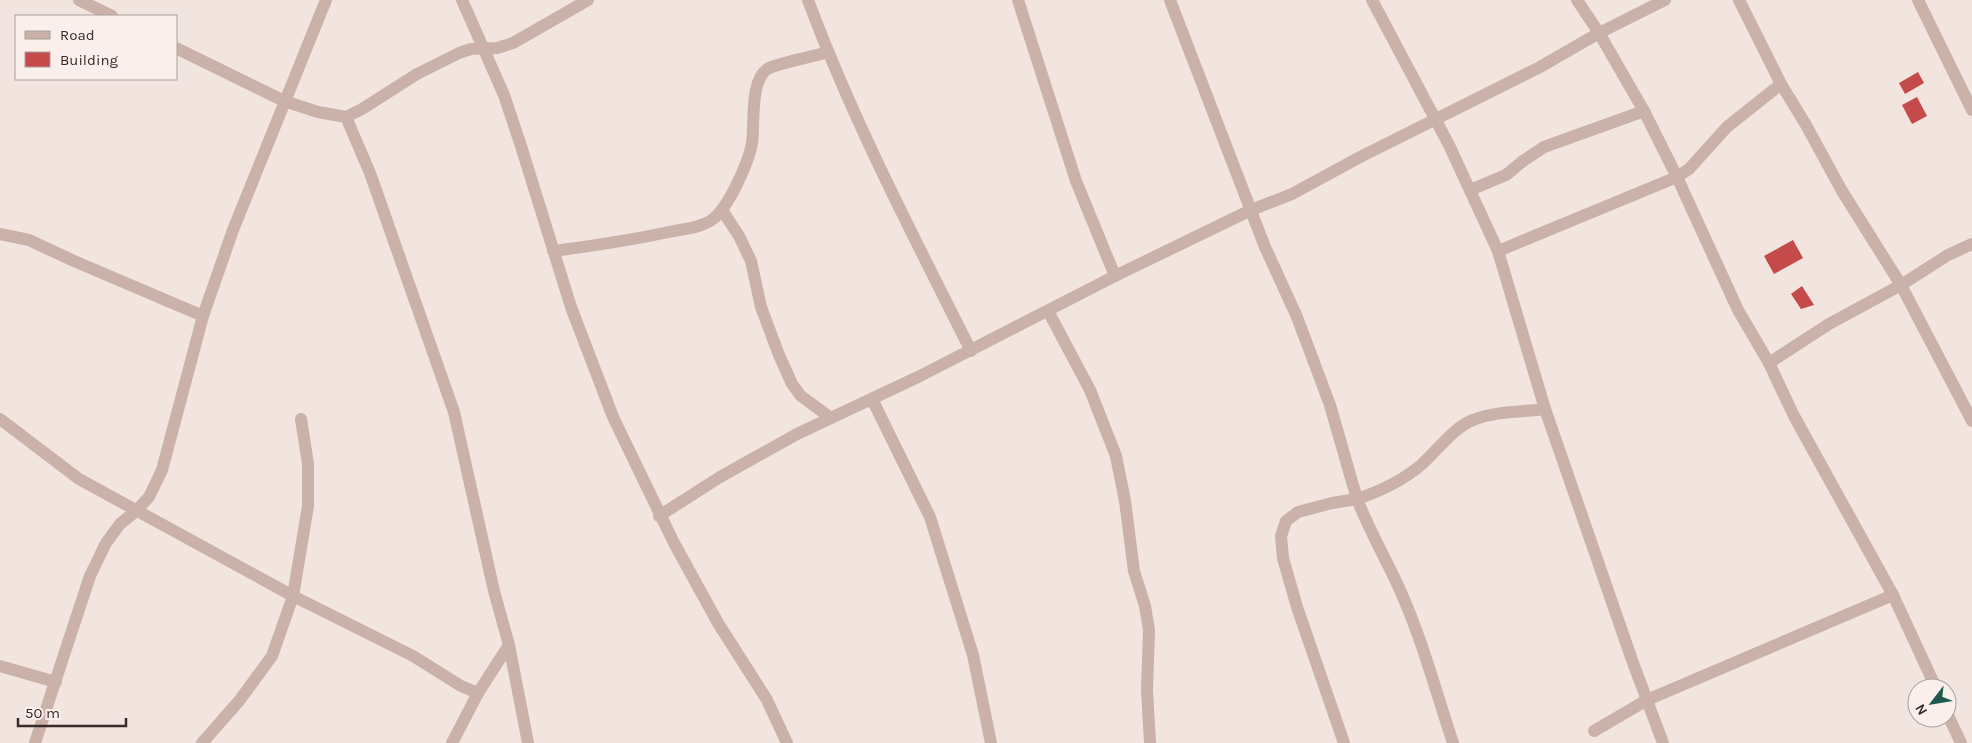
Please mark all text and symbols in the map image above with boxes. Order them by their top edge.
legend [15,15,178,80]
text: Road [60,26,95,44]
text: Building [60,51,118,69]
north arrow [1907,678,1957,728]
scale bar [18,696,125,728]
text: N [1911,701,1931,718]
text: 50 m [25,704,60,722]

